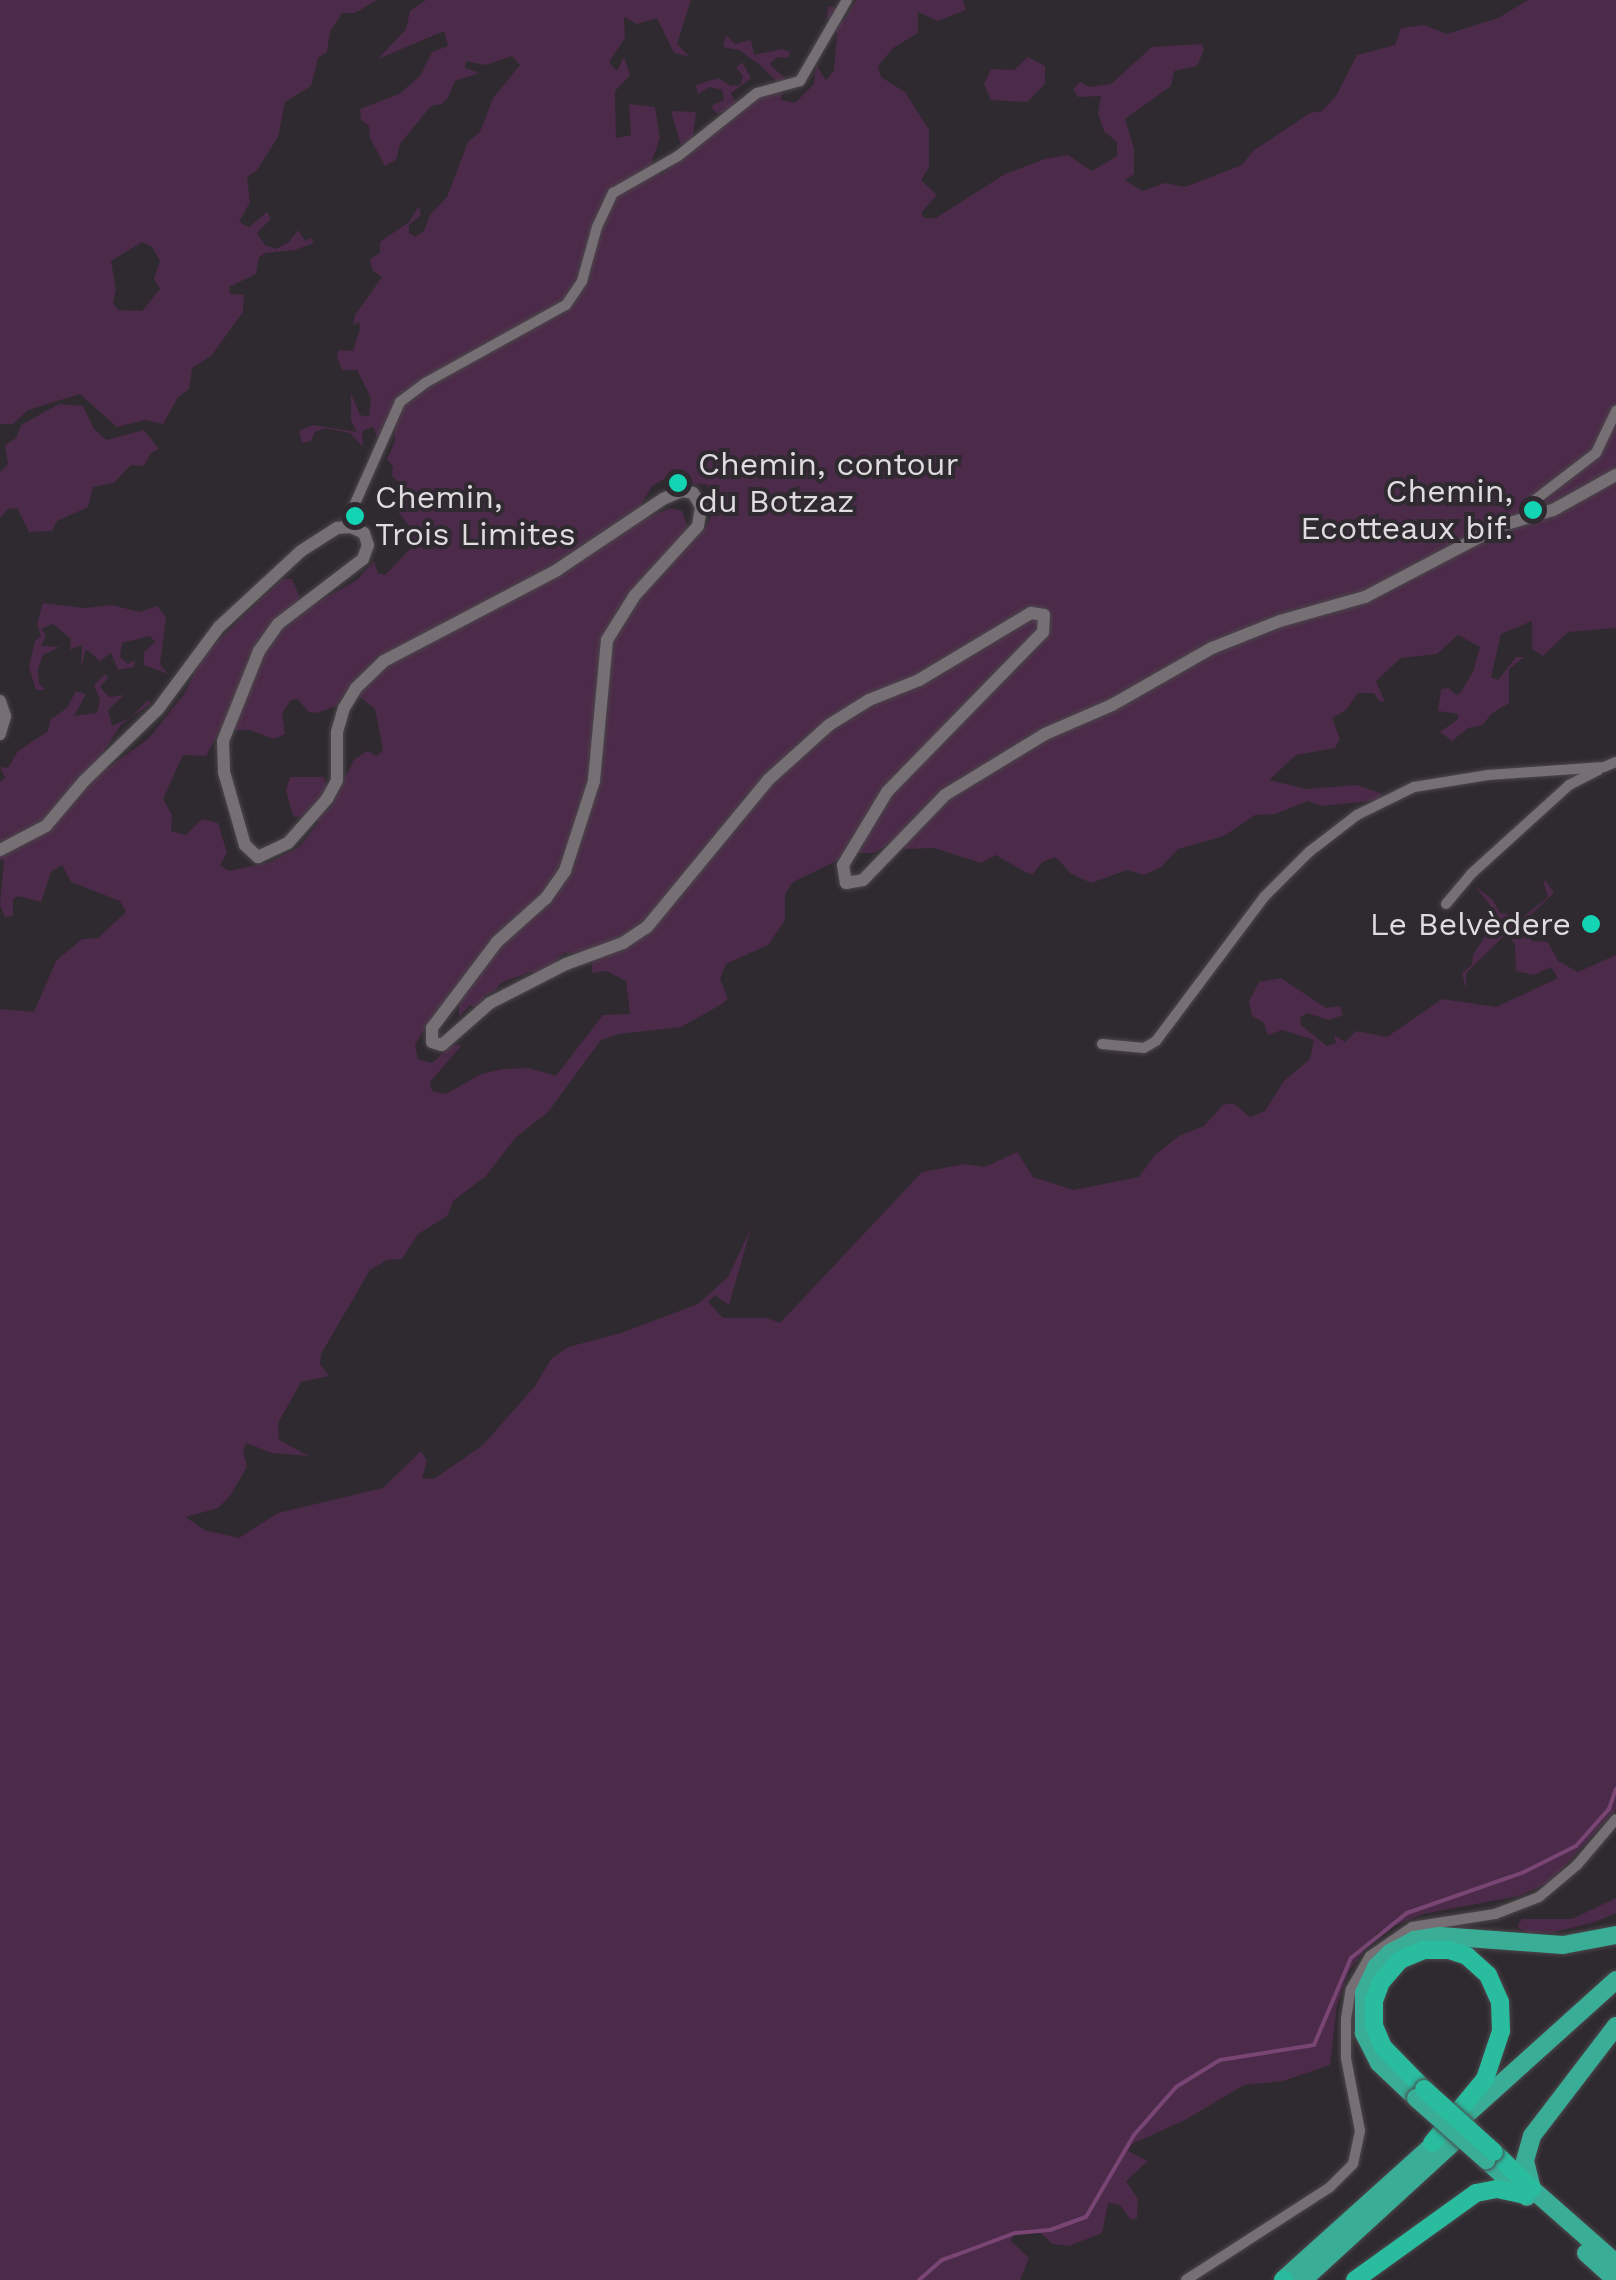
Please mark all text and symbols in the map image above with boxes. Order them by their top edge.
place label: Chemin, contour du Botzaz [698,446,959,521]
marker: Chemin, contour du Botzaz [667,472,689,494]
place label: Chemin, Ecotteaux bif. [1300,473,1513,548]
place label: Chemin, Trois Limites [375,479,576,554]
marker: Chemin, Ecotteaux bif. [1522,499,1544,521]
marker: Chemin, Trois Limites [344,505,366,527]
place label: Le Belvèdere [1370,905,1571,943]
marker: Le Belvèdere [1580,913,1602,935]

